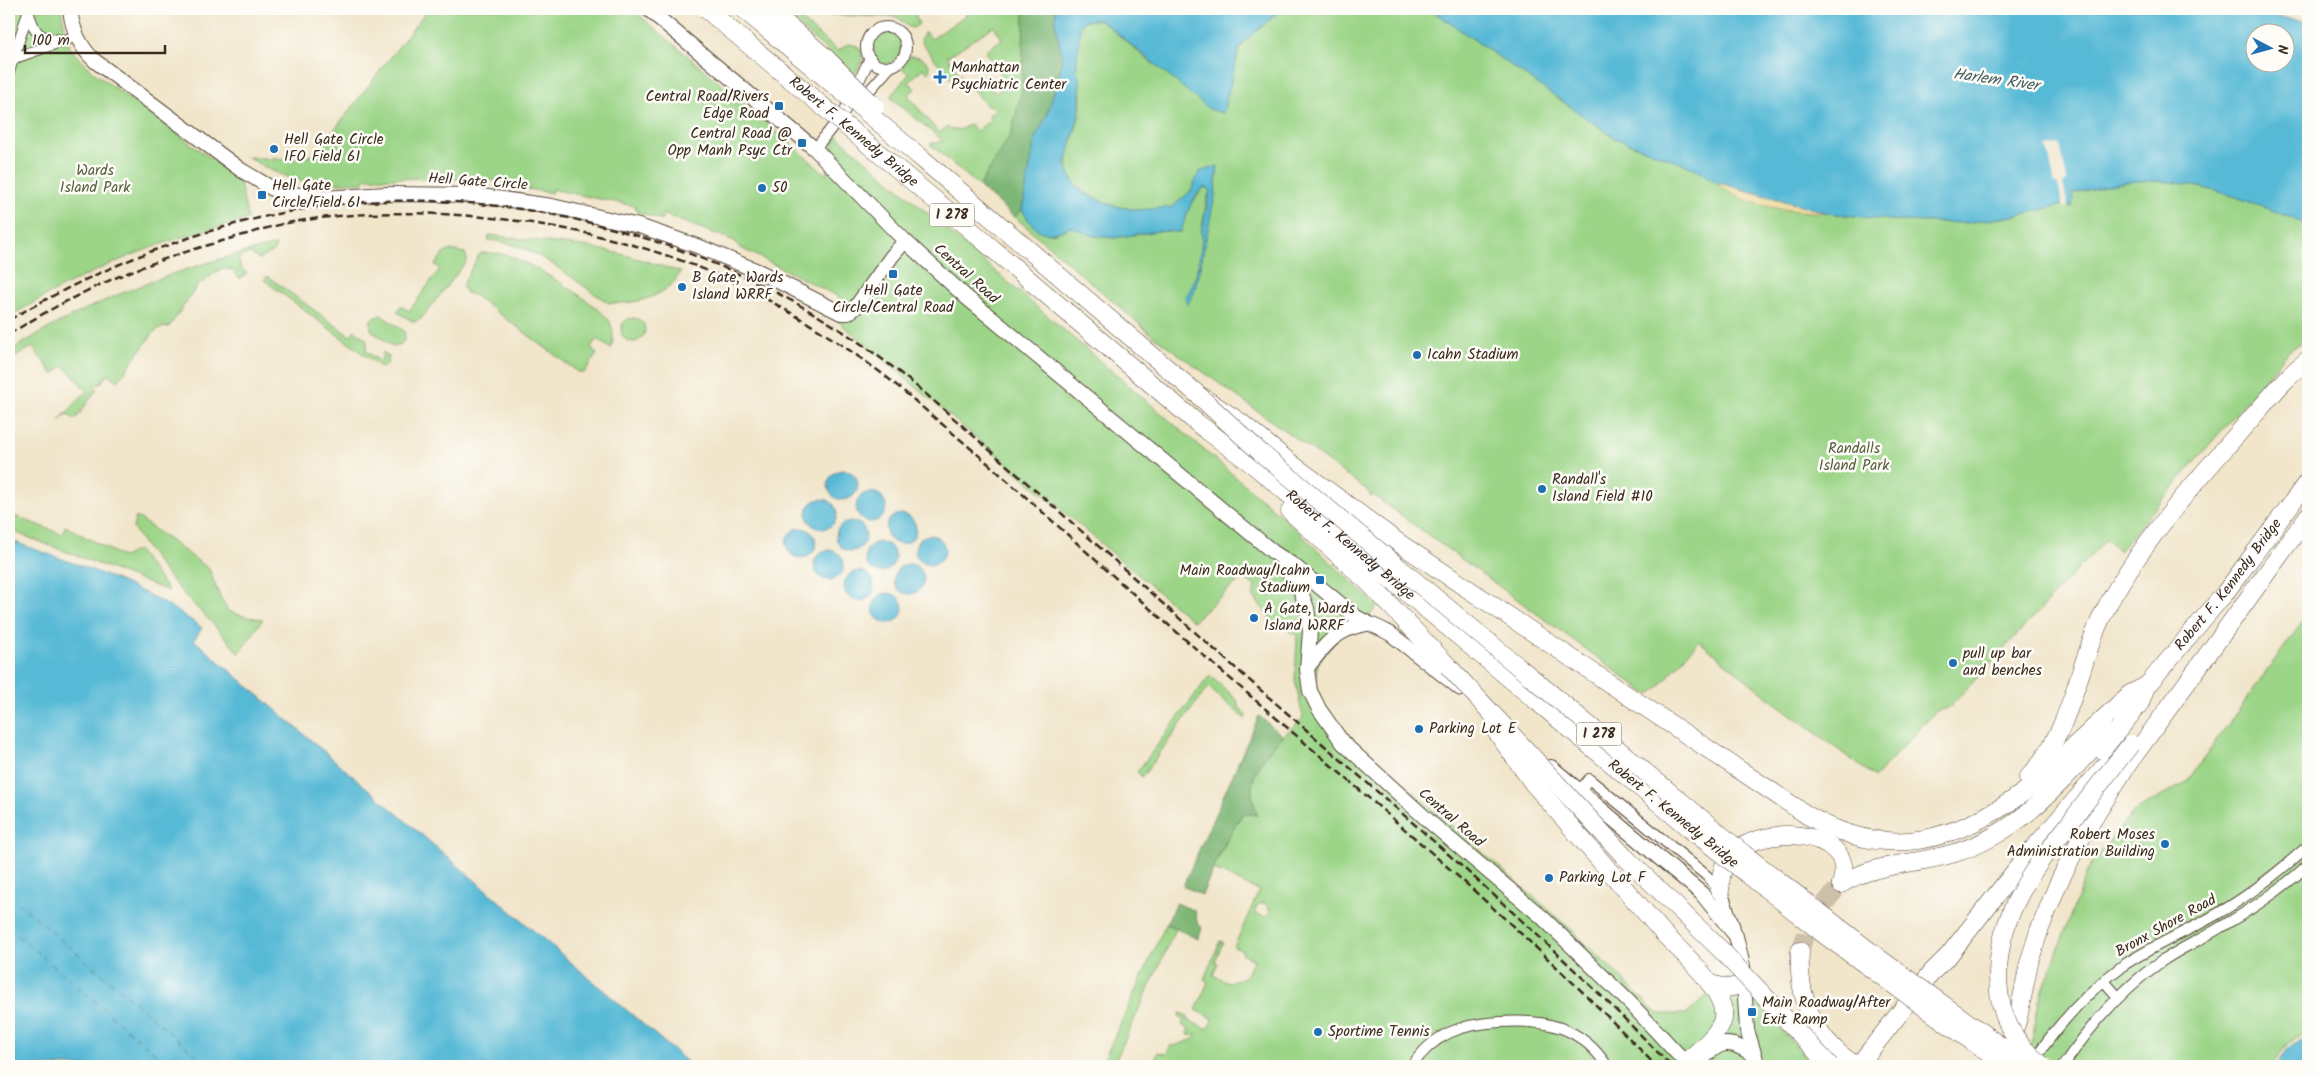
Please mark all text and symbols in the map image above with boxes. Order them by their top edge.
scale bar [25,22,165,54]
north arrow [2244,22,2294,72]
text: 100 m [32,29,70,53]
text: N [2271,44,2293,55]
place label: Manhattan Psychiatric Center [951,56,1067,97]
water label: Harlem River [1952,62,2044,99]
marker: Manhattan Psychiatric Center [933,70,947,84]
street label: Robert F. Kennedy Bridge [783,71,924,194]
place label: Central Road/Rivers Edge Road [646,85,770,126]
marker: Central Road/Rivers Edge Road [773,100,785,112]
place label: Central Road @ Opp Manh Psyc Ctr [668,122,793,163]
place label: Hell Gate Circle IFO Field 61 [284,128,384,169]
marker: Central Road @ Opp Manh Psyc Ctr [796,137,808,149]
marker: Hell Gate Circle IFO Field 61 [268,143,280,155]
park label: Wards Island Park [60,159,131,200]
street label: Hell Gate Circle [428,167,529,197]
place label: Hell Gate Circle/Field 61 [272,174,361,215]
place label: 50 [772,176,788,200]
marker: 50 [756,182,768,194]
marker: Hell Gate Circle/Field 61 [256,189,268,201]
road number: I 278 [930,204,974,226]
street label: Central Road [928,238,1005,310]
place label: B Gate, Wards Island WRRF [692,266,784,307]
marker: Hell Gate Circle/Central Road [887,268,899,280]
place label: Hell Gate Circle/Central Road [832,279,954,320]
marker: B Gate, Wards Island WRRF [676,281,688,293]
place label: Icahn Stadium [1427,343,1518,367]
marker: Icahn Stadium [1411,349,1423,361]
park label: Randalls Island Park [1819,437,1890,478]
place label: Randall's Island Field #10 [1552,468,1653,509]
marker: Randall's Island Field #10 [1536,483,1548,495]
street label: Robert F. Kennedy Bridge [1280,484,1420,607]
street label: Robert F. Kennedy Bridge [2169,513,2288,656]
place label: Main Roadway/Icahn Stadium [1180,559,1310,600]
marker: Main Roadway/Icahn Stadium [1314,574,1326,586]
place label: A Gate, Wards Island WRRF [1264,597,1356,638]
marker: A Gate, Wards Island WRRF [1248,612,1260,624]
place label: pull up bar and benches [1962,642,2043,683]
marker: pull up bar and benches [1947,657,1959,669]
place label: Parking Lot E [1429,717,1518,741]
road number: I 278 [1576,722,1622,746]
marker: Parking Lot E [1413,723,1425,735]
street label: Robert F. Kennedy Bridge [1602,753,1744,875]
street label: Central Road [1412,782,1490,854]
place label: Robert Moses Administration Building [2007,823,2156,864]
marker: Robert Moses Administration Building [2159,838,2171,850]
place label: Parking Lot F [1559,866,1647,890]
marker: Parking Lot F [1543,872,1555,884]
street label: Bronx Shore Road [2111,888,2221,964]
place label: Main Roadway/After Exit Ramp [1762,991,1891,1032]
marker: Main Roadway/After Exit Ramp [1746,1006,1758,1018]
place label: Sportime Tennis [1328,1020,1430,1044]
marker: Sportime Tennis [1312,1026,1324,1038]

